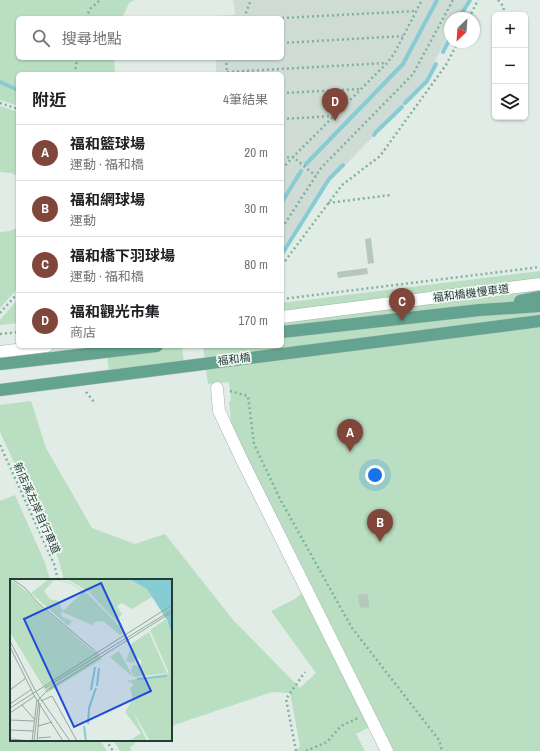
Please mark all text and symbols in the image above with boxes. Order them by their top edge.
north arrow [444,12,480,48]
map controls [492,12,528,120]
button: + [492,12,528,48]
search box [16,16,284,60]
icon: search [30,27,52,49]
text: 搜尋地點 [62,28,122,49]
button: − [492,48,528,84]
button: layers [492,84,528,120]
text: 附近 [32,88,66,111]
pin: D [322,88,348,121]
text: 4筆結果 [223,91,268,108]
text: 福和籃球場 [70,133,145,154]
text: A [41,144,49,161]
text: 20 m [244,144,268,161]
text: 運動 · 福和橋 [70,156,144,173]
text: 福和網球場 [70,189,145,210]
text: B [41,200,49,217]
text: 30 m [244,200,268,217]
text: 運動 [70,212,96,229]
text: 福和橋下羽球場 [70,245,175,266]
text: C [41,256,49,273]
text: 80 m [244,256,268,273]
text: 運動 · 福和橋 [70,268,144,285]
street label: 福和橋機慢車道 [432,281,510,305]
pin: C [389,288,415,321]
text: 福和觀光市集 [70,301,160,322]
text: D [41,312,49,329]
text: 170 m [238,312,268,329]
text: 商店 [70,324,96,341]
street label: 福和橋 [217,350,251,368]
pin: A [337,419,363,452]
street label: 新店溪左岸自行車道 [10,460,64,556]
your location [365,465,385,485]
pin: B [367,509,393,542]
inset map [10,579,172,741]

